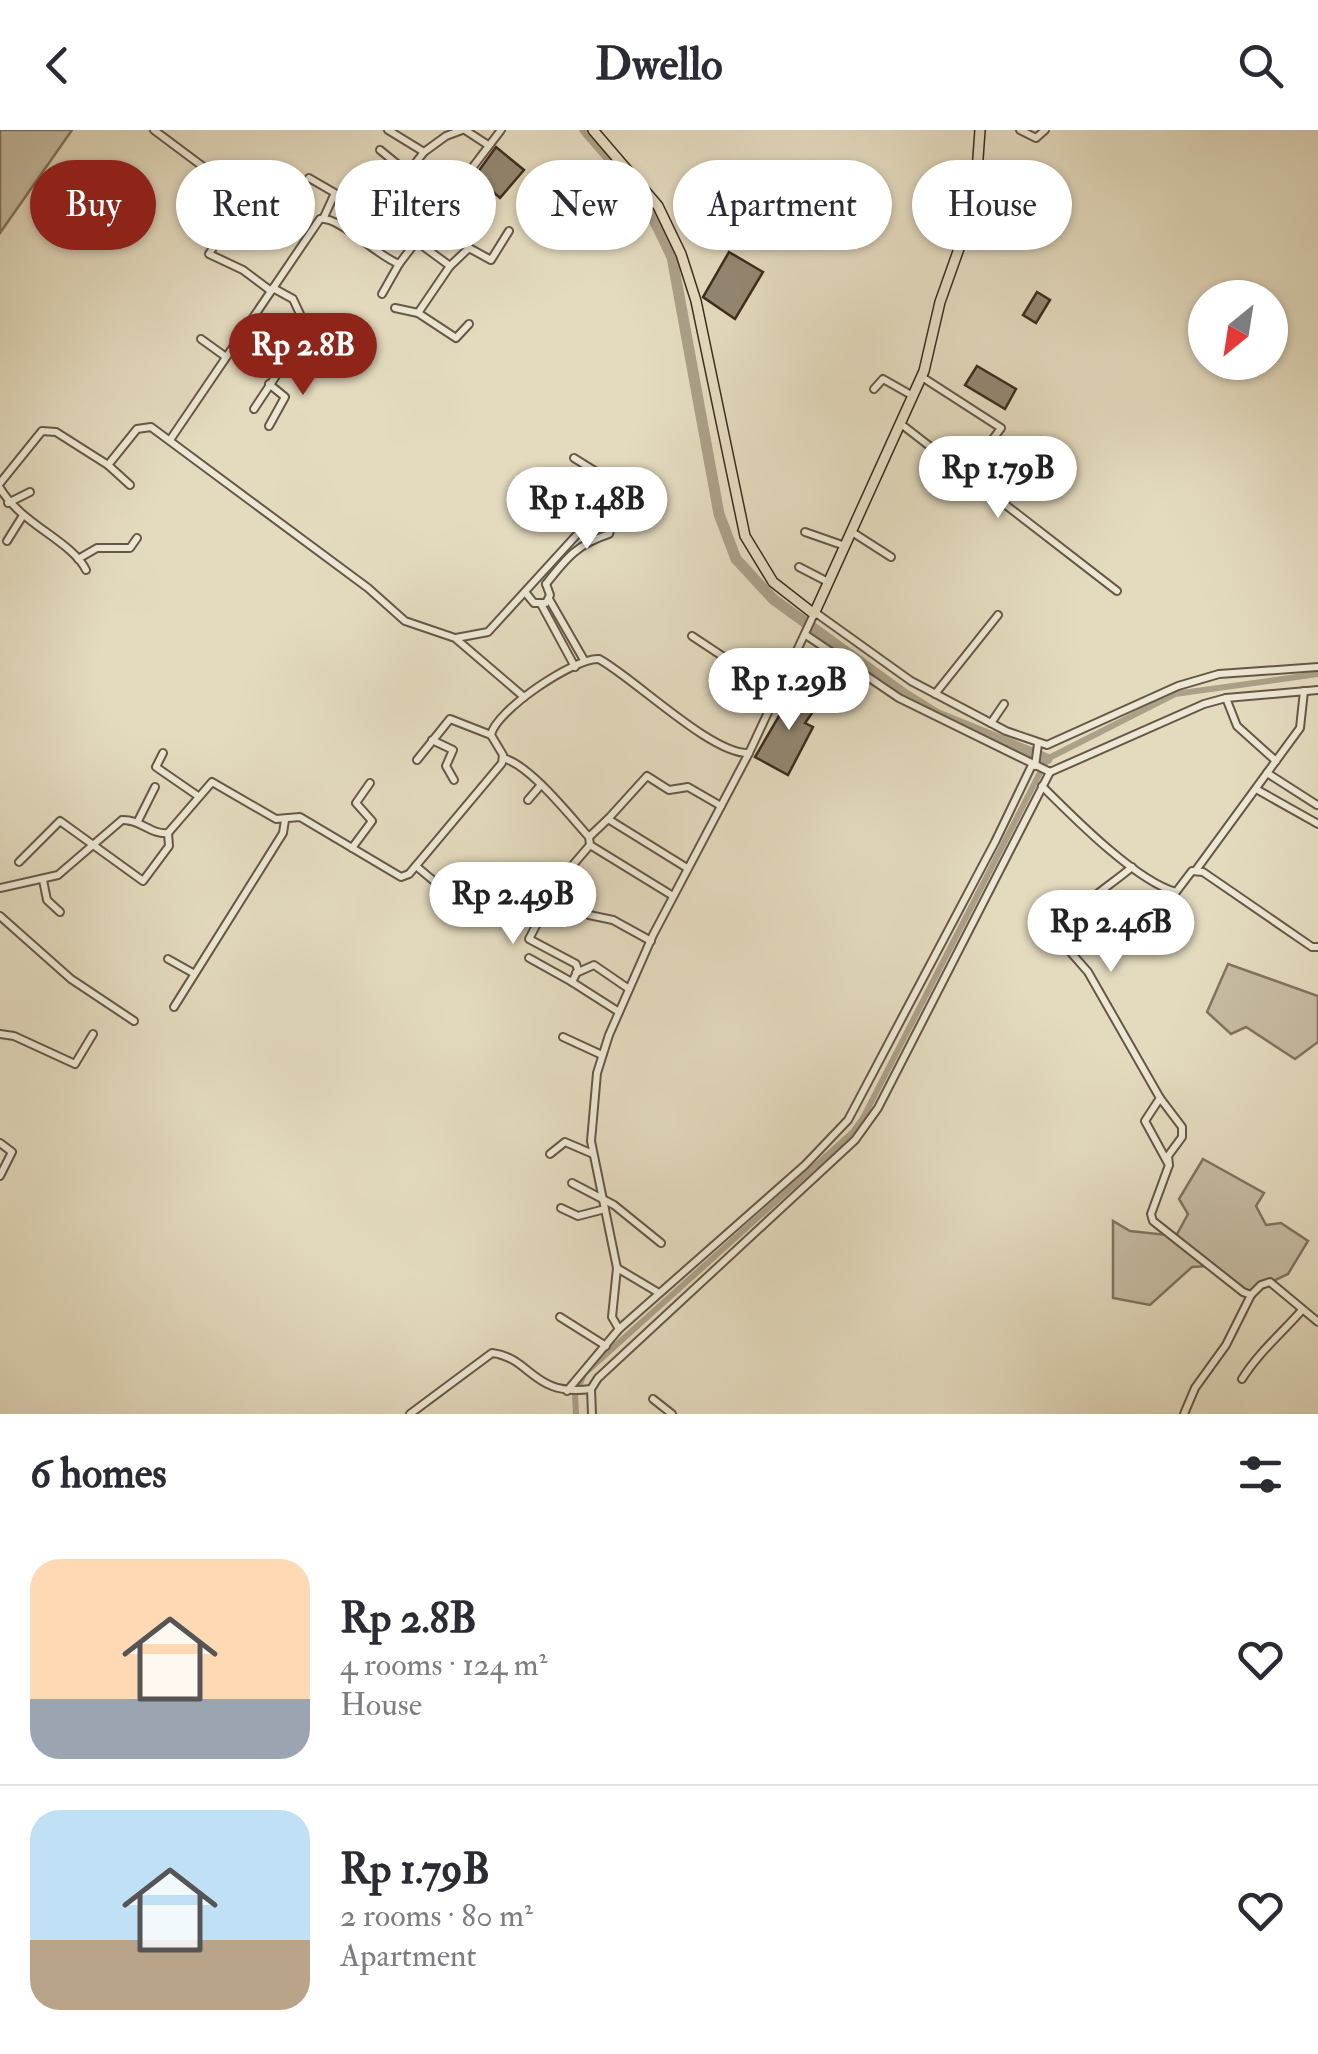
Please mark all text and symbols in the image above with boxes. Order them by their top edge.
text: Dwello [595,37,723,93]
icon: back [30,38,85,93]
icon: search [1233,38,1288,93]
chip: Buy [30,160,156,250]
chip: Rent [176,160,315,250]
chip: Filters [335,160,496,250]
chip: New [516,160,653,250]
chip: Apartment [673,160,892,250]
chip: House [912,160,1072,250]
north arrow [1188,280,1288,380]
map controls [1188,280,1288,380]
pin: Rp 2.8B [211,313,395,398]
text: Rp 2.8B [251,325,355,365]
pin: Rp 1.79B [895,436,1101,521]
text: Rp 1.79B [941,448,1055,488]
pin: Rp 1.48B [484,467,690,552]
text: Rp 1.48B [528,479,646,519]
pin: Rp 1.29B [686,648,892,733]
text: Rp 1.29B [730,660,848,700]
pin: Rp 2.49B [410,862,616,947]
text: Rp 2.49B [451,874,575,914]
pin: Rp 2.46B [1008,890,1214,975]
text: Rp 2.46B [1049,902,1173,942]
icon: filters [1233,1447,1288,1502]
text: 6 homes [30,1448,167,1500]
text: Rp 2.8B [340,1593,477,1645]
icon: home [110,1599,230,1719]
icon: heart [1233,1632,1288,1687]
text: 4 rooms · 124 m² [340,1645,548,1685]
text: House [340,1685,422,1725]
text: Rp 1.79B [340,1844,490,1896]
icon: home [110,1850,230,1970]
icon: heart [1233,1883,1288,1938]
text: 2 rooms · 80 m² [340,1896,533,1936]
text: Apartment [340,1936,477,1976]

